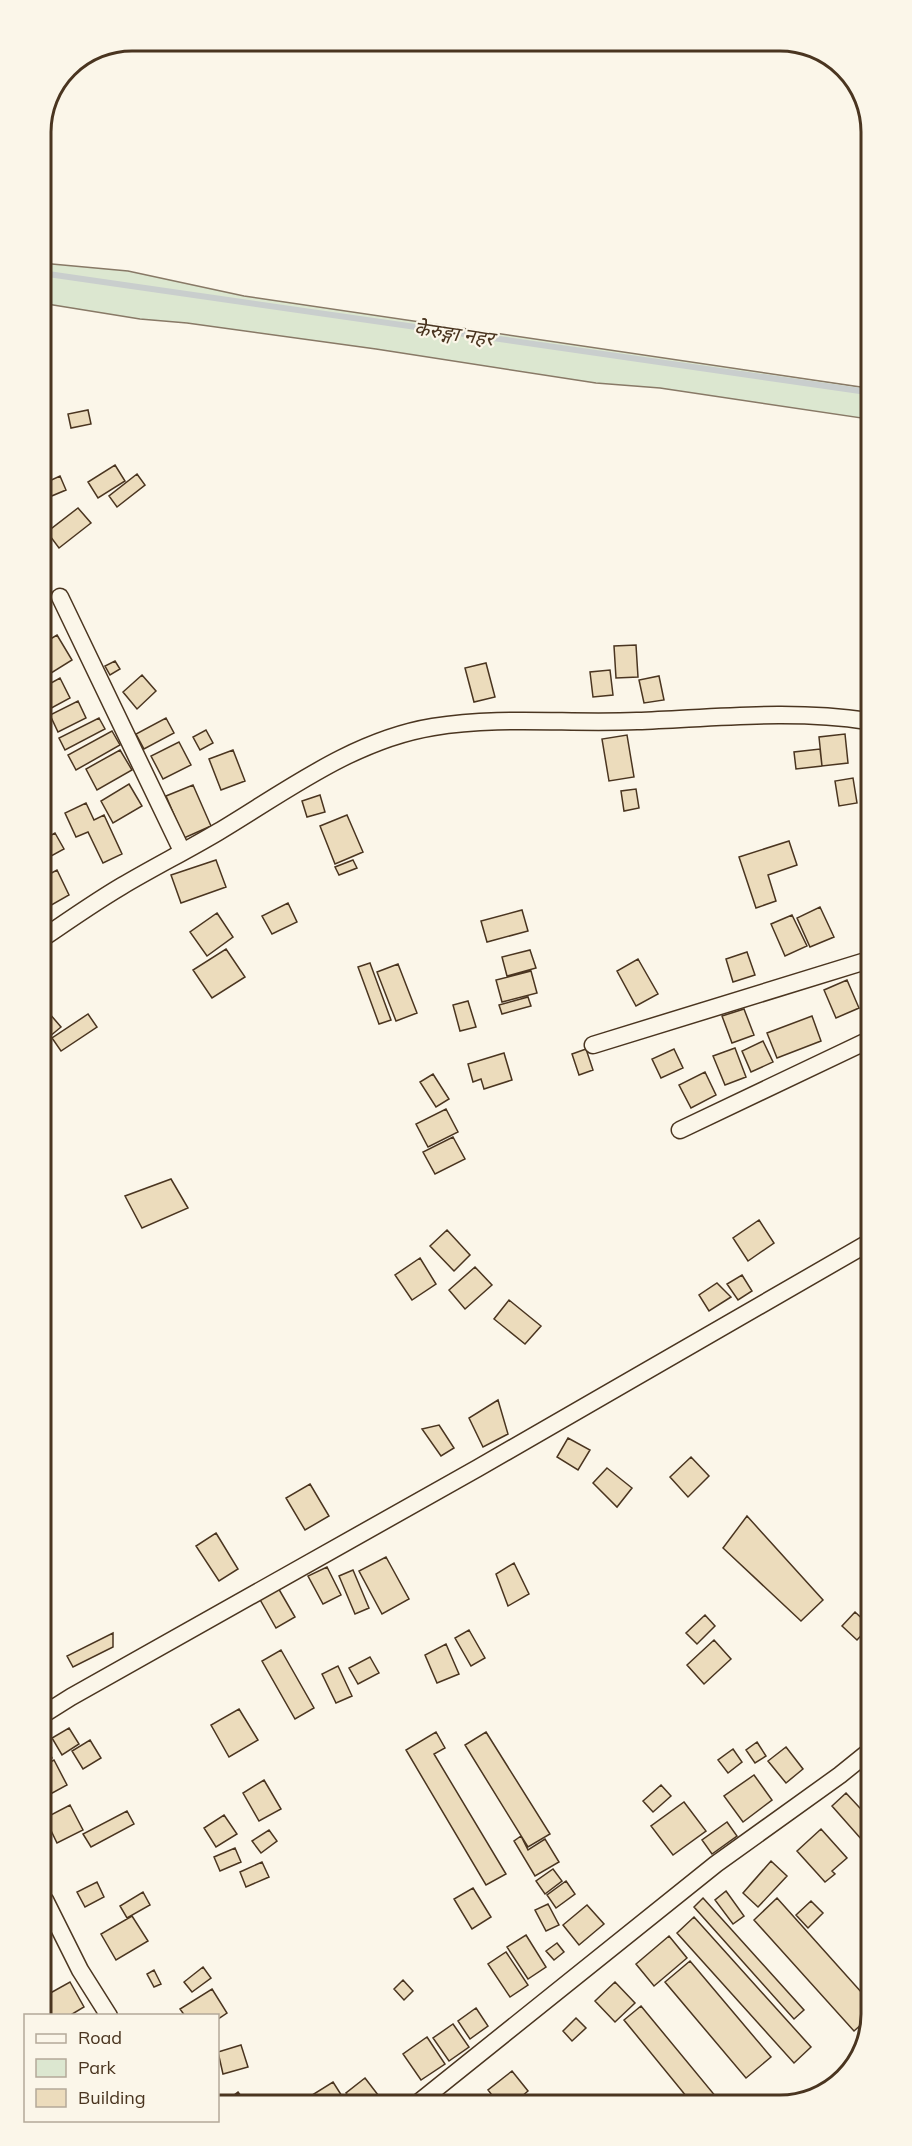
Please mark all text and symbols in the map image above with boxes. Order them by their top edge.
water label: केेरुङ्गा नहर [413,315,499,351]
legend [24,2014,219,2122]
text: Road [78,2026,122,2049]
text: Park [78,2056,117,2079]
text: Building [78,2086,146,2109]

